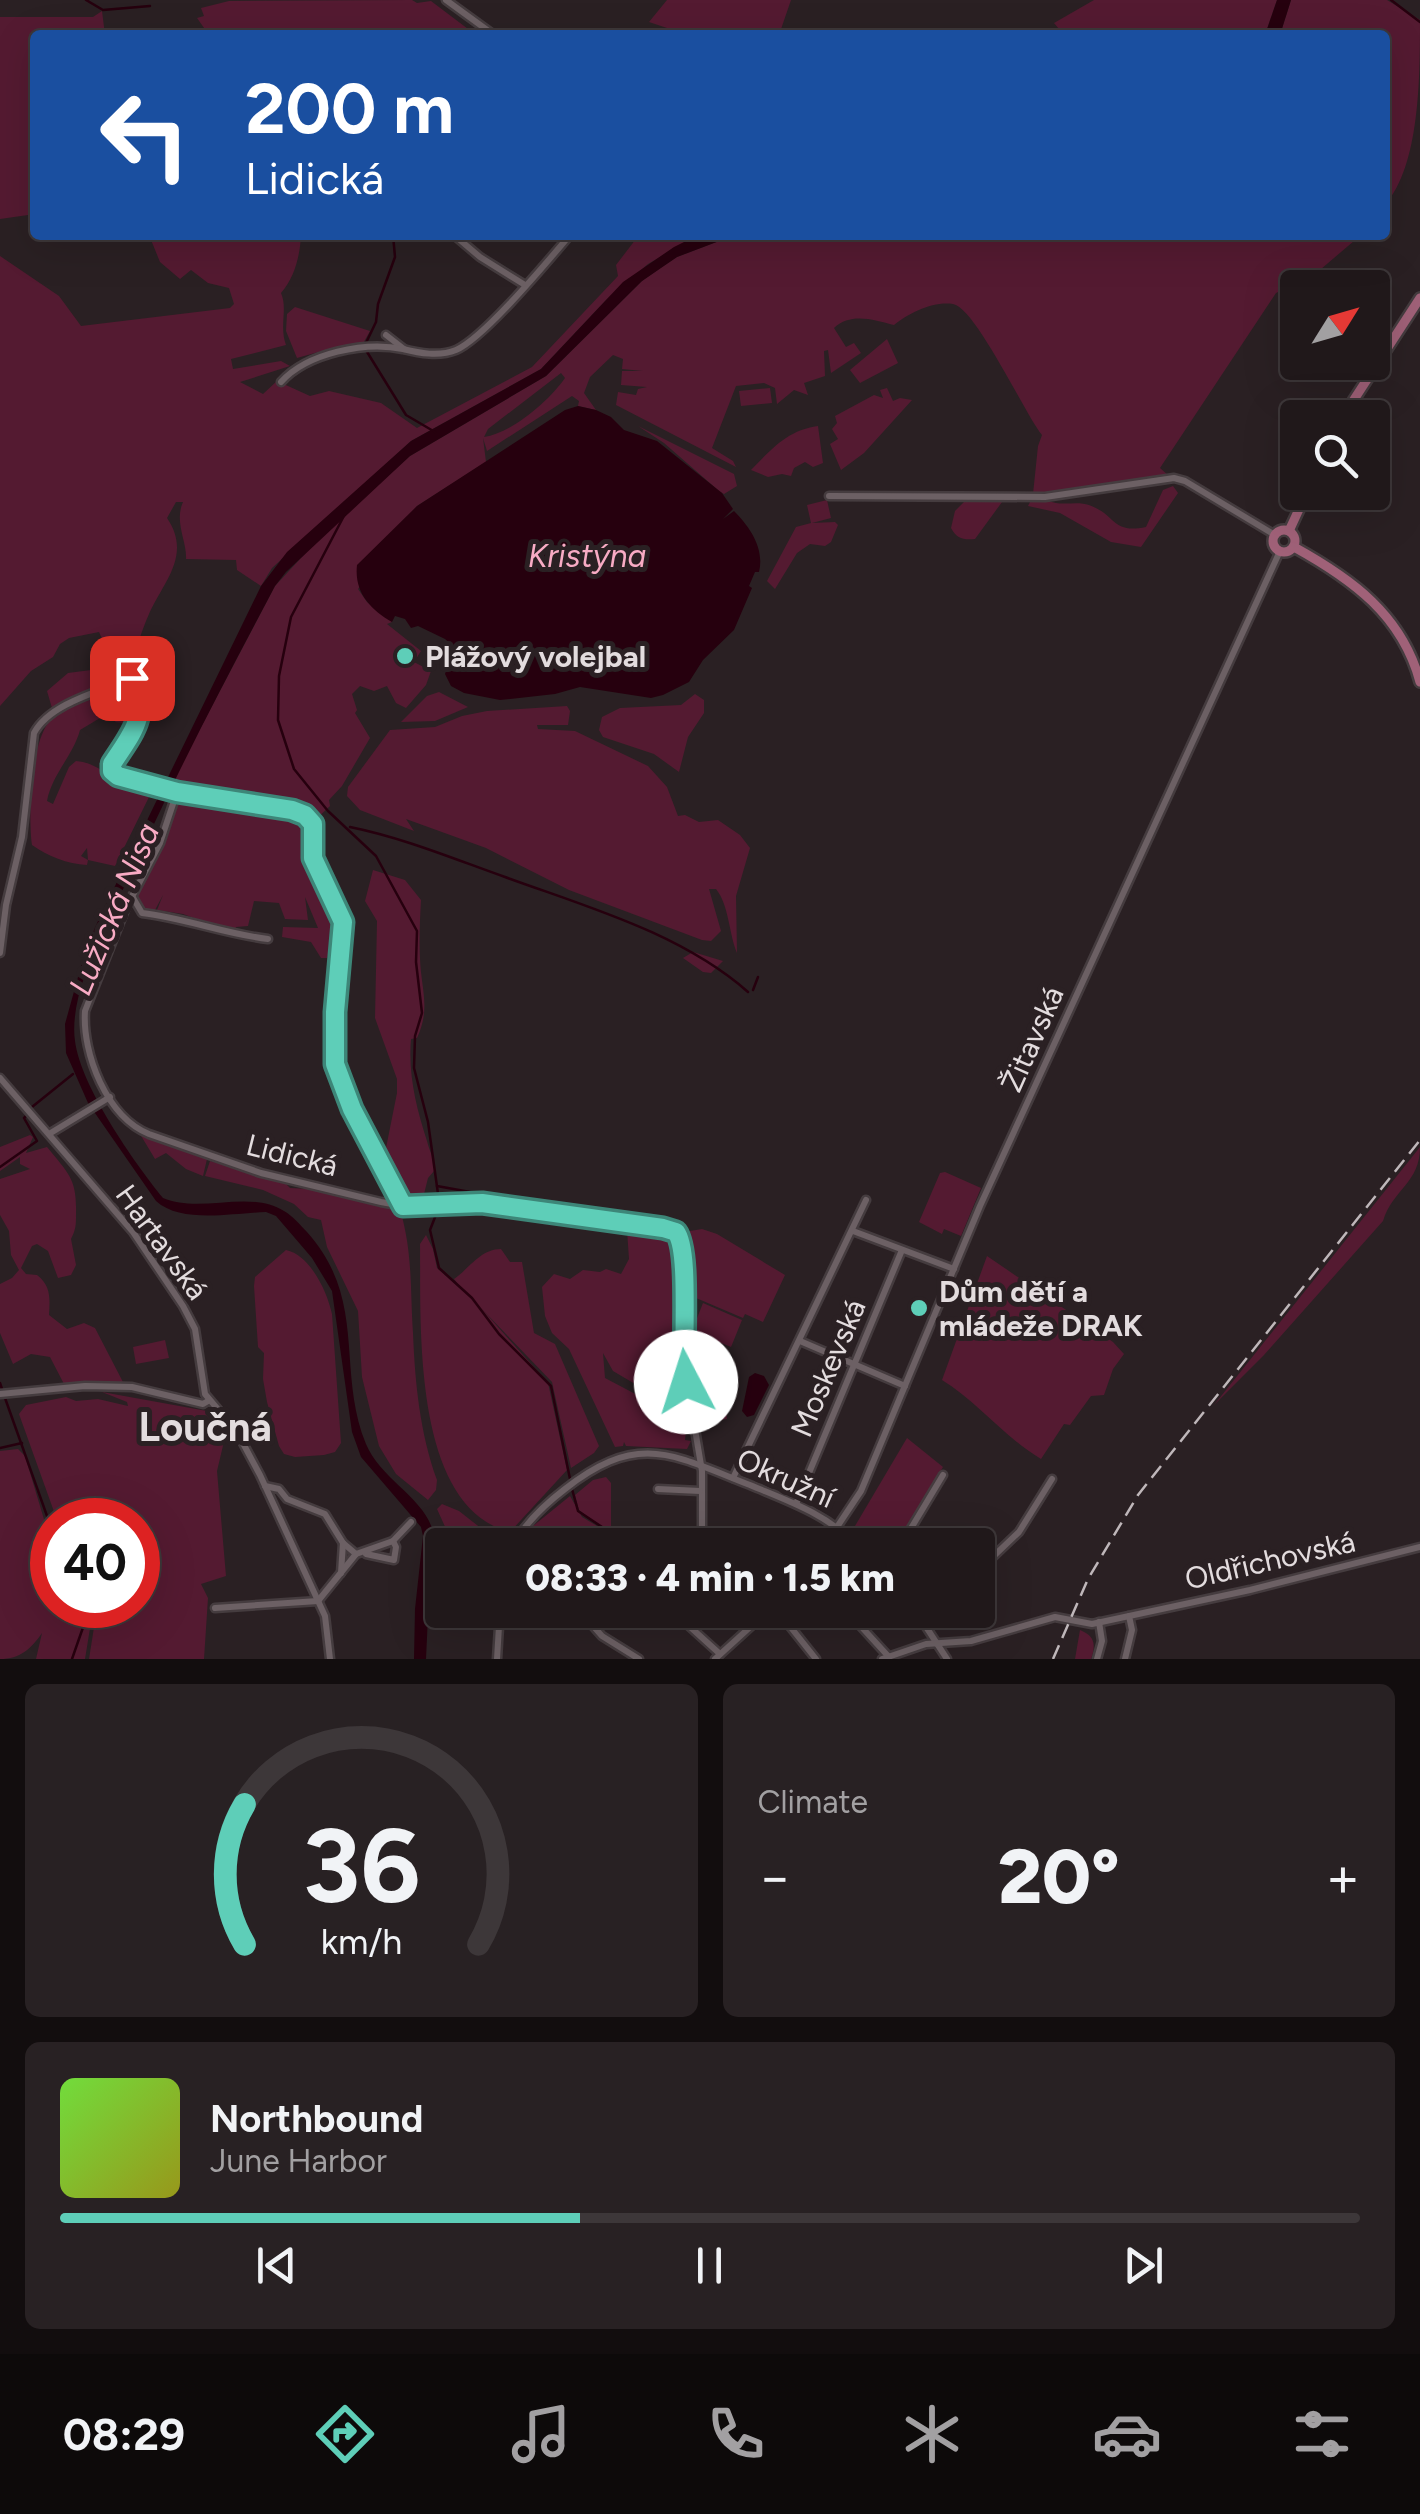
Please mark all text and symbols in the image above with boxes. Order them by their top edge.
text: 200 m [245,66,454,151]
icon: left [80,70,210,200]
text: Lidická [245,151,384,205]
north arrow [1280,270,1390,380]
map controls [1280,270,1390,510]
button: search [1280,400,1390,510]
water label: Kristýna [528,537,646,575]
pin [90,636,175,721]
place label: Plážový volejbal [425,638,646,675]
marker: Plážový volejbal [394,645,416,667]
icon: arrive [105,651,160,706]
water label: Lužická Nisa [61,817,167,1001]
street label: Žitavská [992,980,1072,1098]
street label: Lidická [242,1126,342,1184]
street label: Hartavská [108,1177,216,1307]
place label: Dům dětí a mládeže DRAK [939,1273,1143,1344]
street label: Moskevská [782,1294,874,1442]
marker: Dům dětí a mládeže DRAK [908,1297,930,1319]
position arrow [634,1330,738,1434]
district label: Loučná [138,1403,272,1451]
street label: Okružní [731,1440,842,1517]
speed limit sign: 40 [30,1498,160,1628]
street label: Oldřichovská [1181,1522,1359,1598]
text: 08:33 · 4 min · 1.5 km [525,1555,895,1601]
text: Climate [758,1783,868,1821]
text: 36 [302,1803,420,1928]
text: 20° [998,1832,1120,1922]
text: − [758,1844,792,1910]
text: + [1326,1844,1360,1910]
text: km/h [320,1920,402,1963]
text: Northbound [210,2096,423,2142]
text: June Harbor [210,2142,387,2180]
icon: previous [249,2238,304,2293]
icon: pause [682,2238,737,2293]
icon: next [1116,2238,1171,2293]
icon: directions [310,2399,380,2469]
icon: music [506,2399,576,2469]
icon: phone [701,2399,771,2469]
icon: climate [897,2399,967,2469]
icon: car [1092,2399,1162,2469]
icon: filters [1287,2399,1357,2469]
text: 08:29 [63,2407,185,2461]

